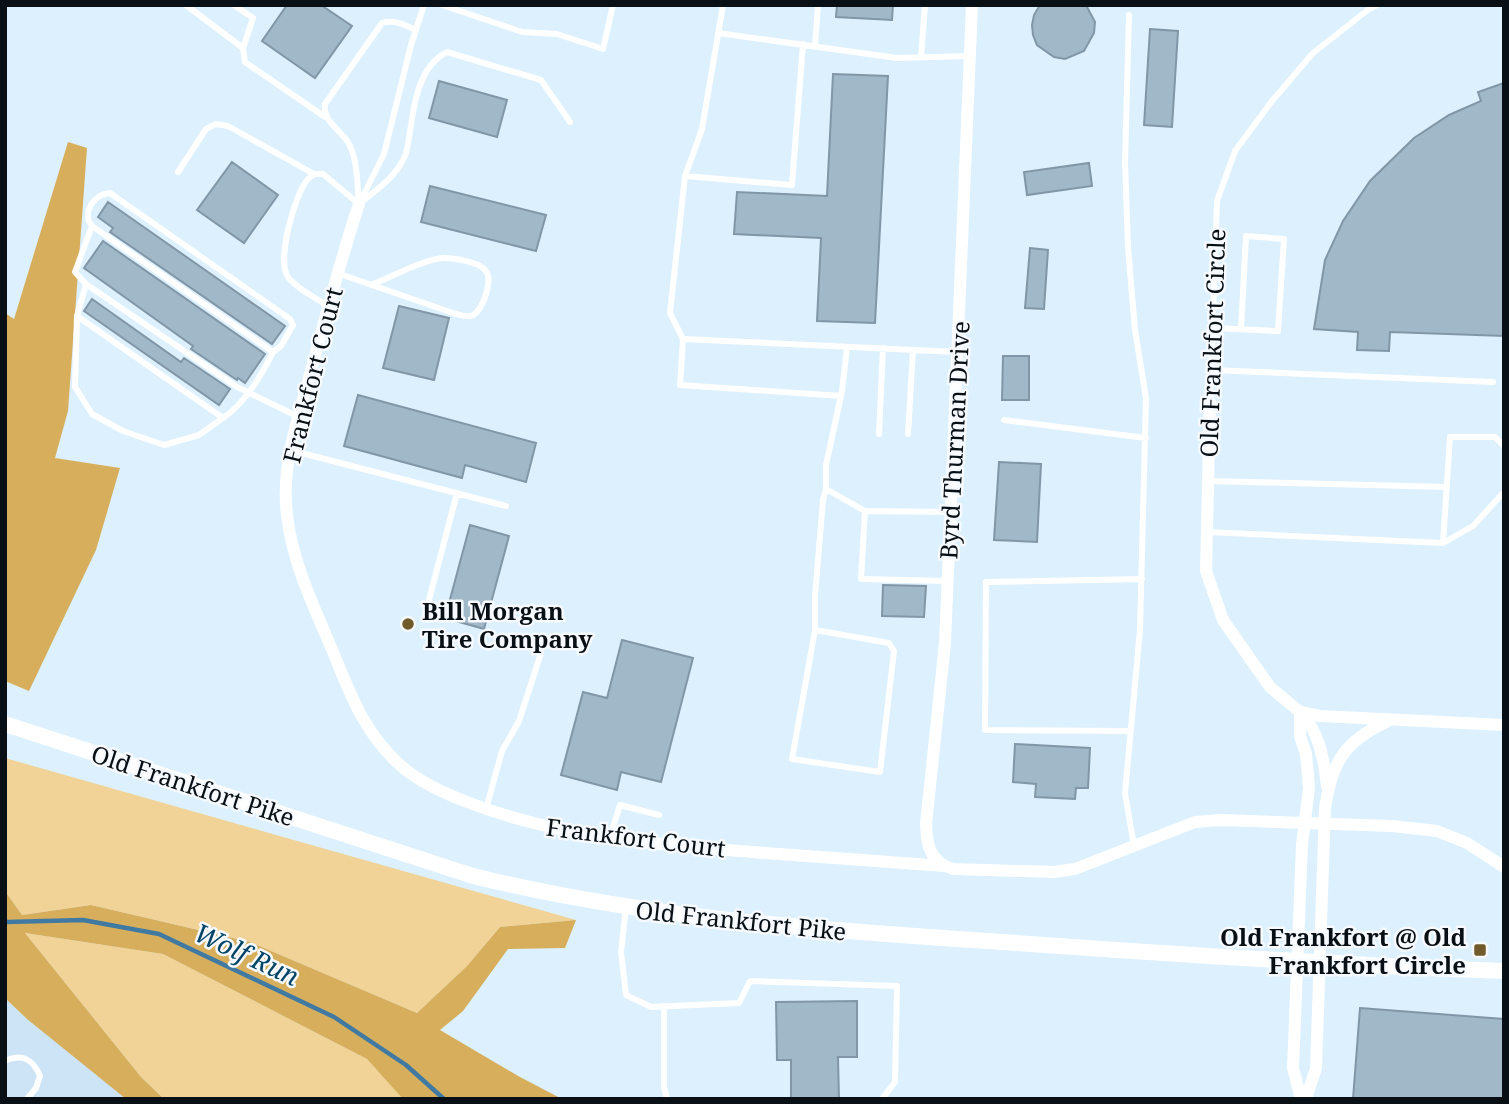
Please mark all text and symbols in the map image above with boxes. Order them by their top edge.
street label: Old Frankfort Circle [1192,228,1232,458]
street label: Frankfort Court [274,284,350,466]
street label: Byrd Thurman Drive [931,320,977,560]
place label: Bill Morgan Tire Company [422,594,593,655]
marker: Bill Morgan Tire Company [400,616,416,632]
street label: Old Frankfort Pike [87,737,299,833]
street label: Frankfort Court [545,810,727,864]
street label: Old Frankfort Pike [634,893,848,947]
water label: Wolf Run [189,914,306,994]
place label: Old Frankfort @ Old Frankfort Circle [1220,920,1466,981]
marker: Old Frankfort @ Old Frankfort Circle [1472,942,1488,958]

